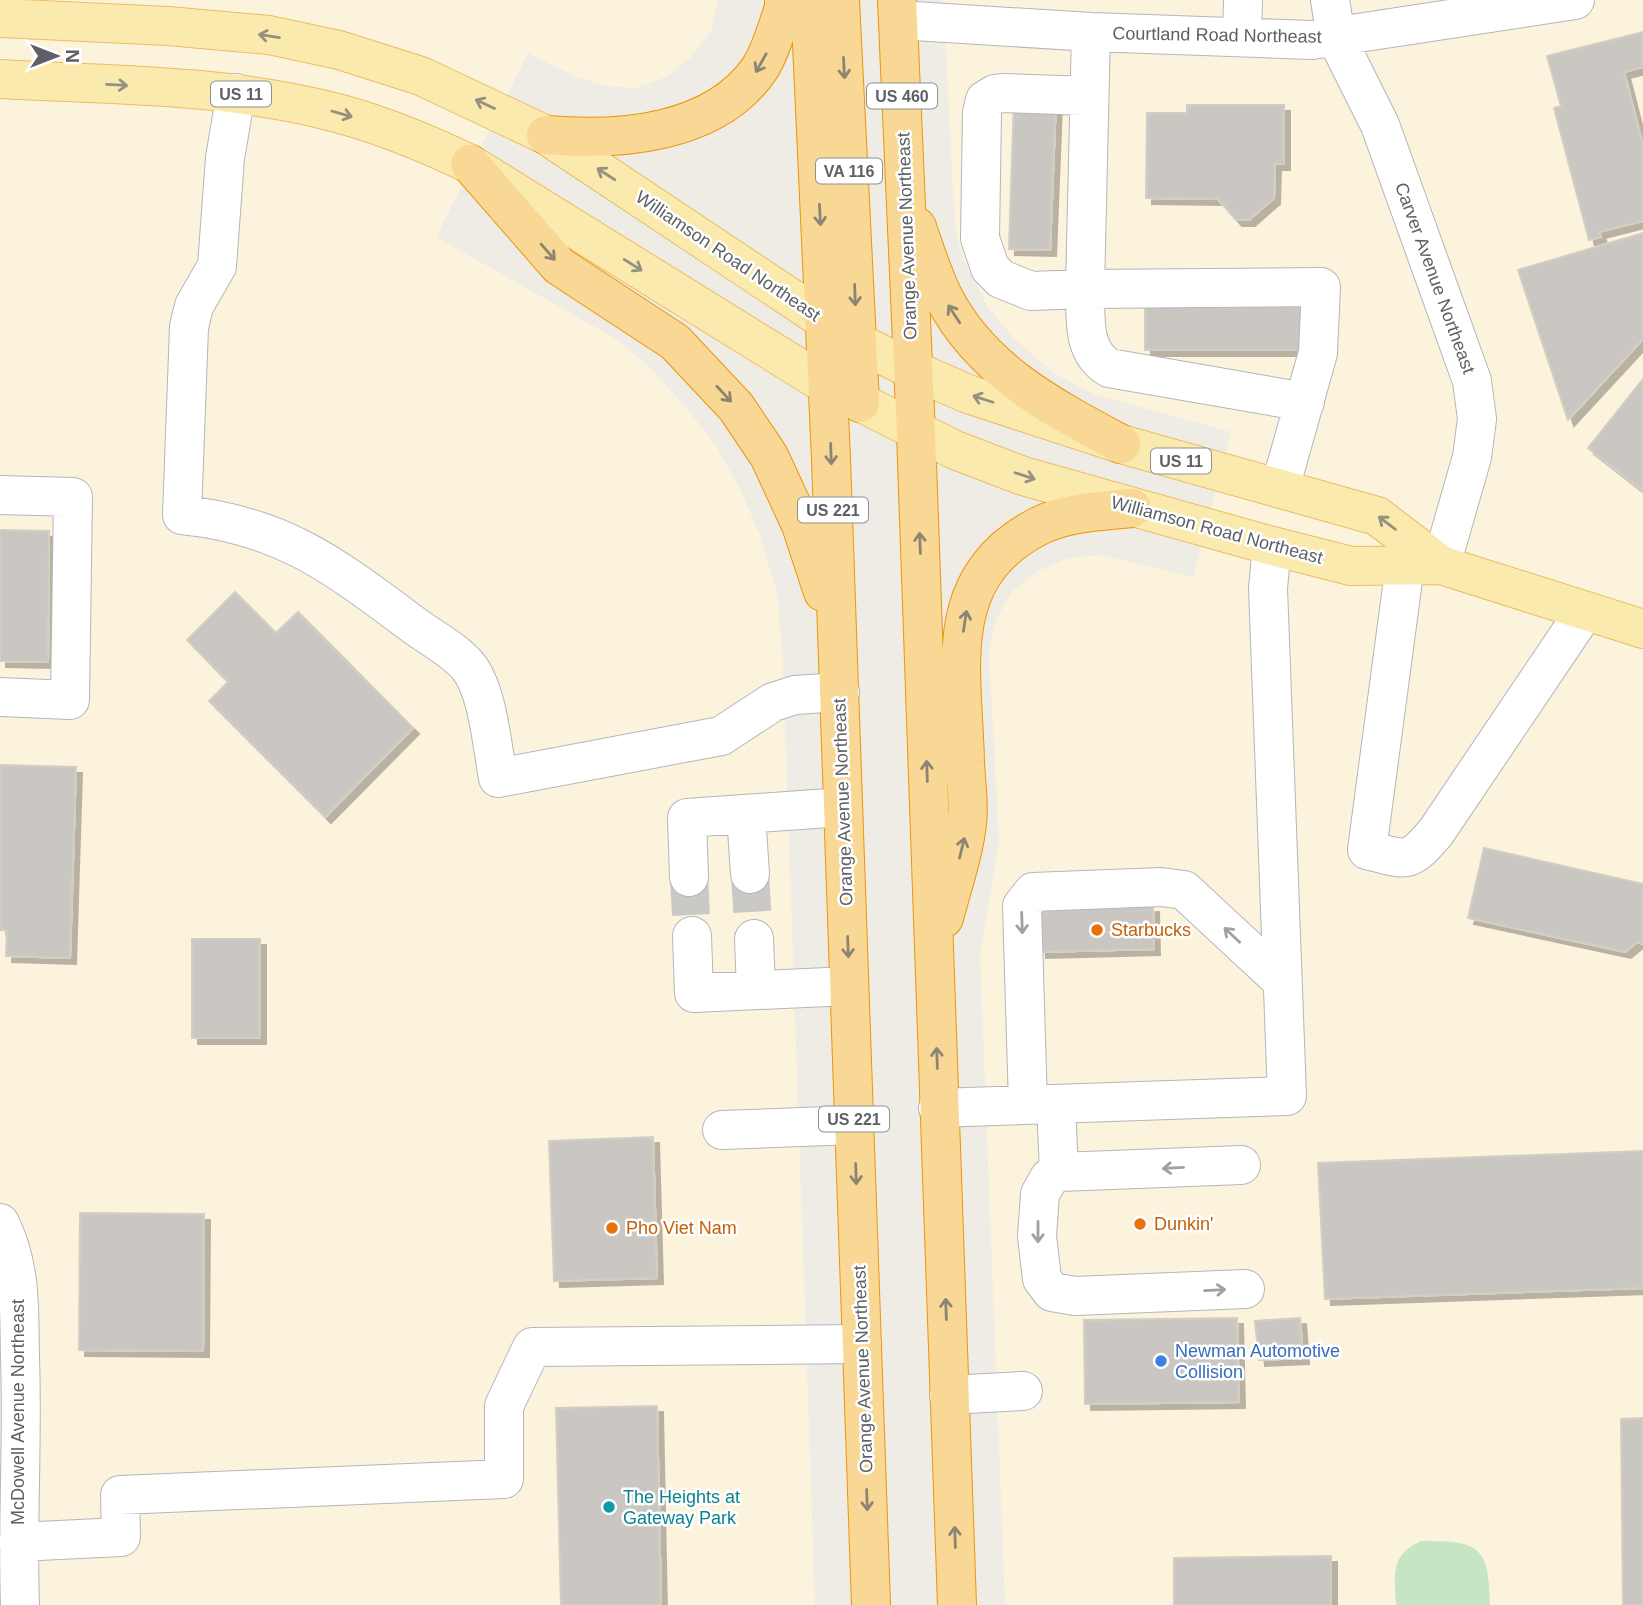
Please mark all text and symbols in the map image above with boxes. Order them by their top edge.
north arrow [21,21,91,91]
street label: Courtland Road Northeast [1112,23,1322,47]
one-way arrow [258,29,281,42]
text: N [62,49,83,63]
one-way arrow [754,53,768,73]
one-way arrow [837,56,850,79]
one-way arrow [105,79,128,92]
road number: US 11 [211,82,271,106]
road number: US 460 [867,83,937,108]
one-way arrow [475,97,496,110]
one-way arrow [331,109,353,122]
street label: Orange Avenue Northeast [893,132,921,340]
road number: VA 116 [816,158,882,183]
one-way arrow [597,167,616,182]
street label: Carver Avenue Northeast [1391,180,1479,376]
street label: Williamson Road Northeast [632,187,824,325]
one-way arrow [813,203,826,226]
one-way arrow [540,243,556,261]
one-way arrow [622,258,642,272]
one-way arrow [848,284,861,307]
one-way arrow [947,304,961,324]
one-way arrow [716,385,732,403]
one-way arrow [972,392,994,404]
one-way arrow [825,442,838,465]
road number: US 11 [1151,448,1211,474]
one-way arrow [1014,471,1036,483]
street label: Williamson Road Northeast [1109,492,1325,568]
road number: US 221 [798,498,868,523]
one-way arrow [1378,516,1396,531]
one-way arrow [913,532,926,555]
one-way arrow [959,610,972,633]
street label: Orange Avenue Northeast [829,698,857,906]
one-way arrow [921,759,934,782]
one-way arrow [956,837,969,859]
one-way arrow [1016,911,1029,934]
place label: Starbucks [1111,920,1191,940]
marker: Starbucks [1089,922,1105,938]
one-way arrow [1224,926,1241,943]
one-way arrow [841,935,854,958]
one-way arrow [930,1046,943,1069]
road number: US 221 [819,1106,889,1132]
one-way arrow [1161,1161,1184,1174]
one-way arrow [849,1163,862,1186]
place label: Dunkin' [1154,1214,1213,1234]
marker: Dunkin' [1132,1216,1148,1232]
place label: Pho Viet Nam [626,1218,737,1238]
marker: Pho Viet Nam [604,1220,620,1236]
one-way arrow [1031,1220,1045,1243]
street label: Orange Avenue Northeast [849,1265,877,1473]
one-way arrow [1204,1283,1227,1296]
one-way arrow [940,1298,953,1321]
street label: McDowell Avenue Northeast [8,1299,28,1525]
place label: Newman Automotive Collision [1175,1341,1340,1382]
marker: Newman Automotive Collision [1153,1353,1169,1369]
place label: The Heights at Gateway Park [623,1487,740,1528]
one-way arrow [861,1488,874,1511]
marker: The Heights at Gateway Park [601,1499,617,1515]
one-way arrow [948,1526,961,1549]

